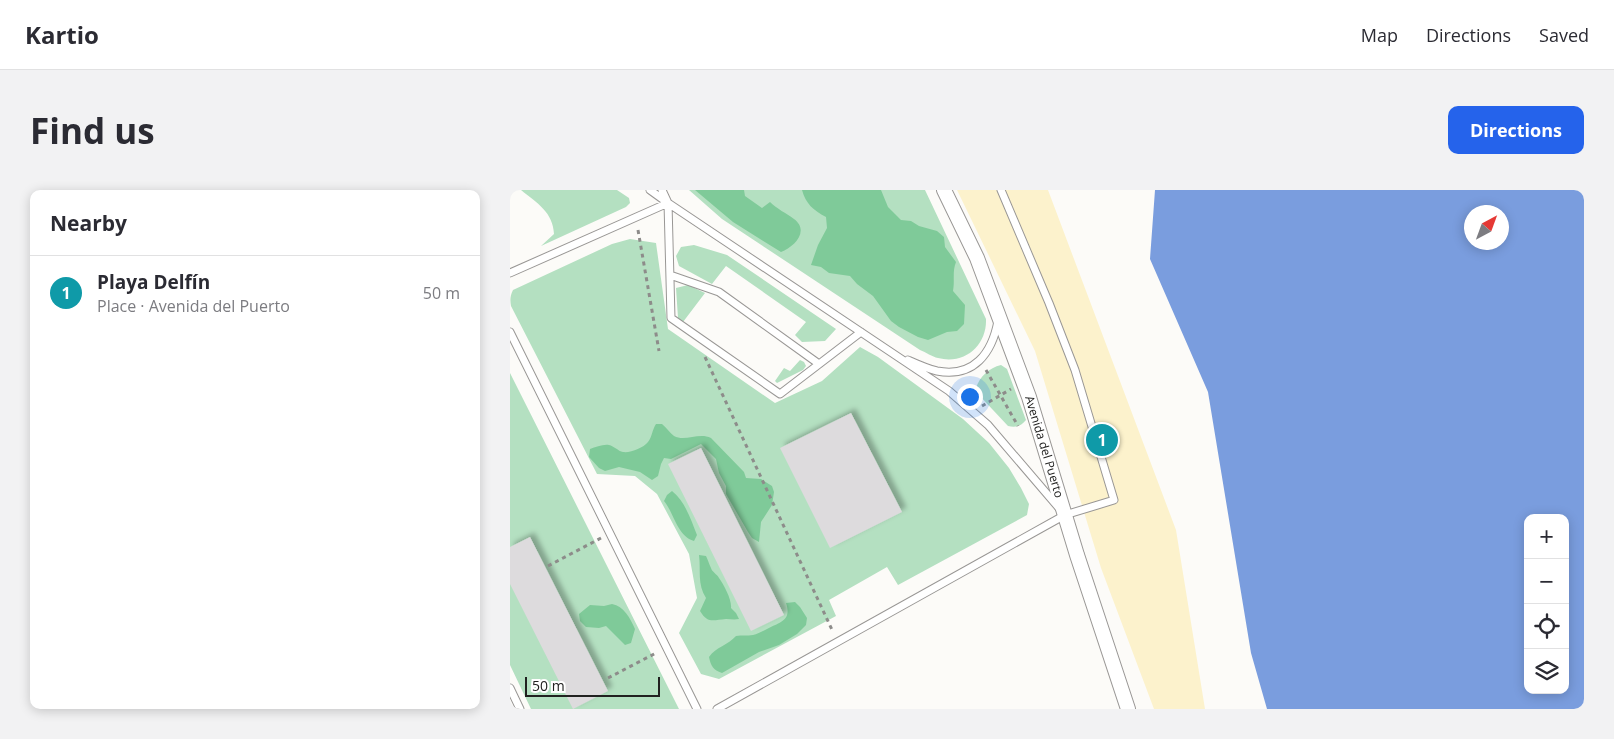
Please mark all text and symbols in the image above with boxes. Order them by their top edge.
text: Kartio [25,18,99,51]
text: Map [1361,23,1398,47]
text: Directions [1426,23,1511,47]
text: Saved [1539,23,1589,47]
button: Directions [1448,106,1584,154]
text: Find us [30,107,155,154]
north arrow [1464,205,1509,250]
text: Nearby [50,209,127,237]
text: Playa Delfín [97,269,210,295]
text: 1 [61,282,71,304]
text: 50 m [423,282,460,304]
text: Place · Avenida del Puerto [97,295,290,317]
your location [957,384,983,410]
street label: Avenida del Puerto [1021,394,1068,500]
pin: 1 [1086,421,1118,459]
map controls [1524,514,1569,694]
button: + [1524,514,1569,559]
button: − [1524,559,1569,604]
button: locate [1524,604,1569,649]
button: layers [1524,649,1569,694]
scale bar [525,674,660,697]
text: 50 m [532,676,565,695]

